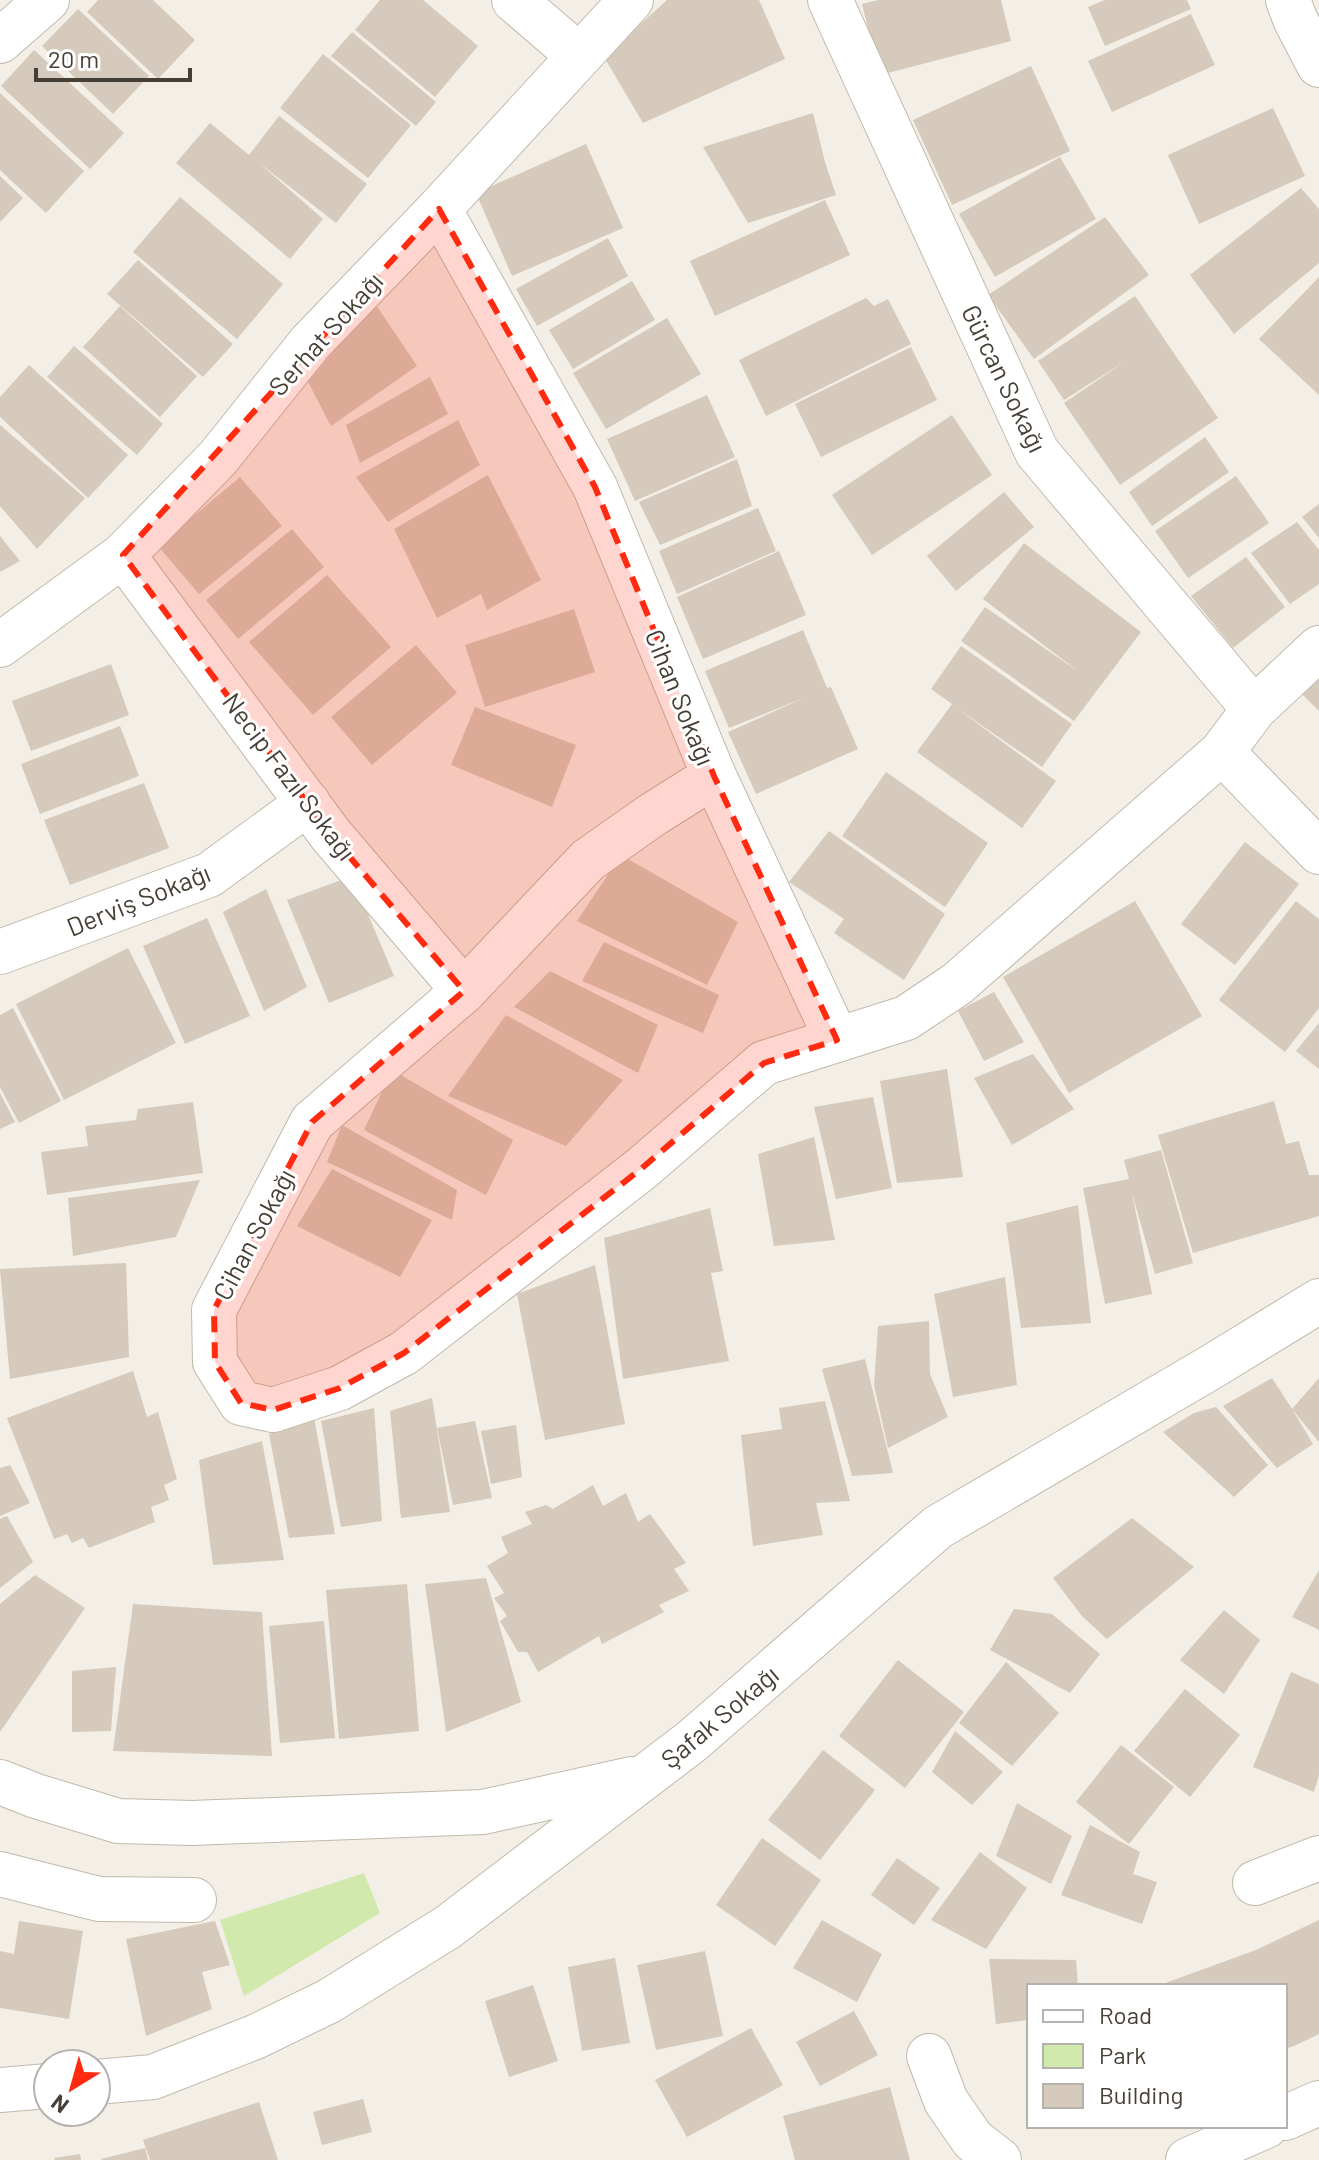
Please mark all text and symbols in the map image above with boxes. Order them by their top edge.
scale bar [36,32,190,82]
text: 20 m [48,44,99,73]
street label: Serhat Sokağı [262,265,388,401]
street label: Gürcan Sokağı [956,299,1054,457]
street label: Cihan Sokağı [640,625,722,769]
street label: Necip Fazıl Sokağı [217,686,363,866]
street label: Derviş Sokağı [62,856,214,942]
street label: Cihan Sokağı [206,1163,300,1305]
street label: Şafak Sokağı [654,1658,784,1774]
legend [1027,1984,1287,2128]
text: Road [1099,2000,1152,2029]
text: Park [1099,2040,1146,2069]
north arrow [32,2048,112,2128]
text: Building [1099,2080,1183,2109]
text: N [46,2090,73,2120]

